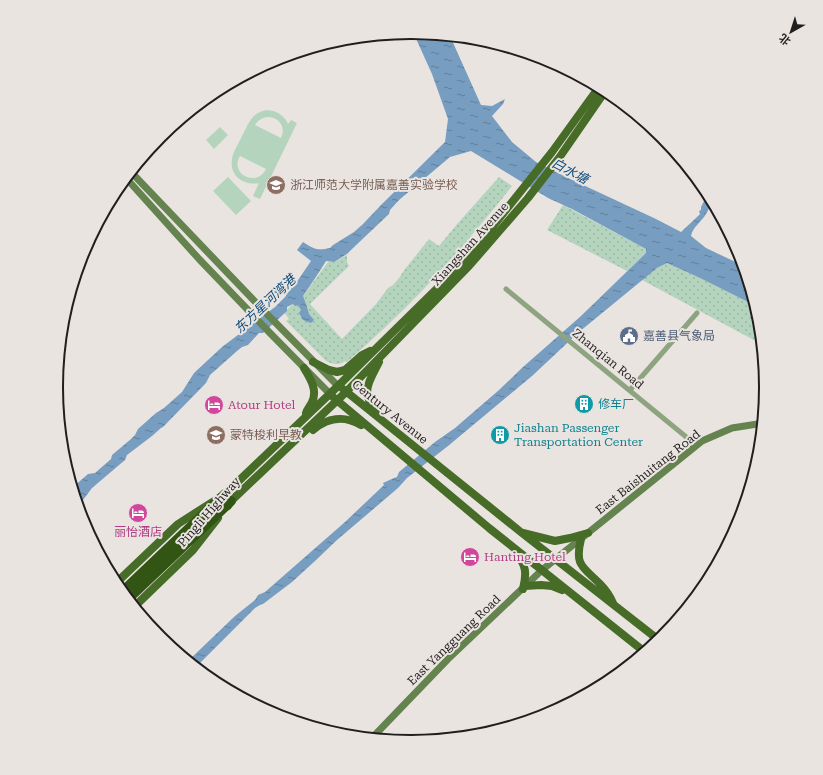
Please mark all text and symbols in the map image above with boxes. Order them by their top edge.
north arrow [771,12,811,52]
text: 北 [777,31,793,48]
water label: 白水塘 [549,155,592,188]
school or university icon: 浙江师范大学附属嘉善实验学校 [265,174,287,196]
place label: 浙江师范大学附属嘉善实验学校 [290,178,458,192]
street label: Xiangshan Avenue [429,199,511,289]
water label: 东方星河湾港 [231,271,300,336]
public building icon: 嘉善县气象局 [618,325,640,347]
street label: Zhanqian Road [570,326,647,392]
place label: 嘉善县气象局 [643,329,715,343]
street label: Century Avenue [349,377,431,447]
building icon: 修车厂 [573,393,595,415]
hotel icon: Atour Hotel [203,394,225,416]
place label: 修车厂 [598,397,634,411]
place label: Atour Hotel [228,398,296,412]
place label: Jiashan Passenger Transportation Center [514,421,643,449]
school or university icon: 蒙特梭利早教 [205,424,227,446]
building icon: Jiashan Passenger Transportation Center [489,424,511,446]
street label: East Baishuitang Road [593,427,703,517]
place label: 蒙特梭利早教 [230,428,302,442]
street label: Pingli Highway [175,474,244,550]
hotel icon: 丽怡酒店 [127,502,149,524]
place label: 丽怡酒店 [114,525,162,539]
hotel icon: Hanting Hotel [459,546,481,568]
place label: Hanting Hotel [484,550,566,564]
street label: East Yangguang Road [405,592,504,688]

